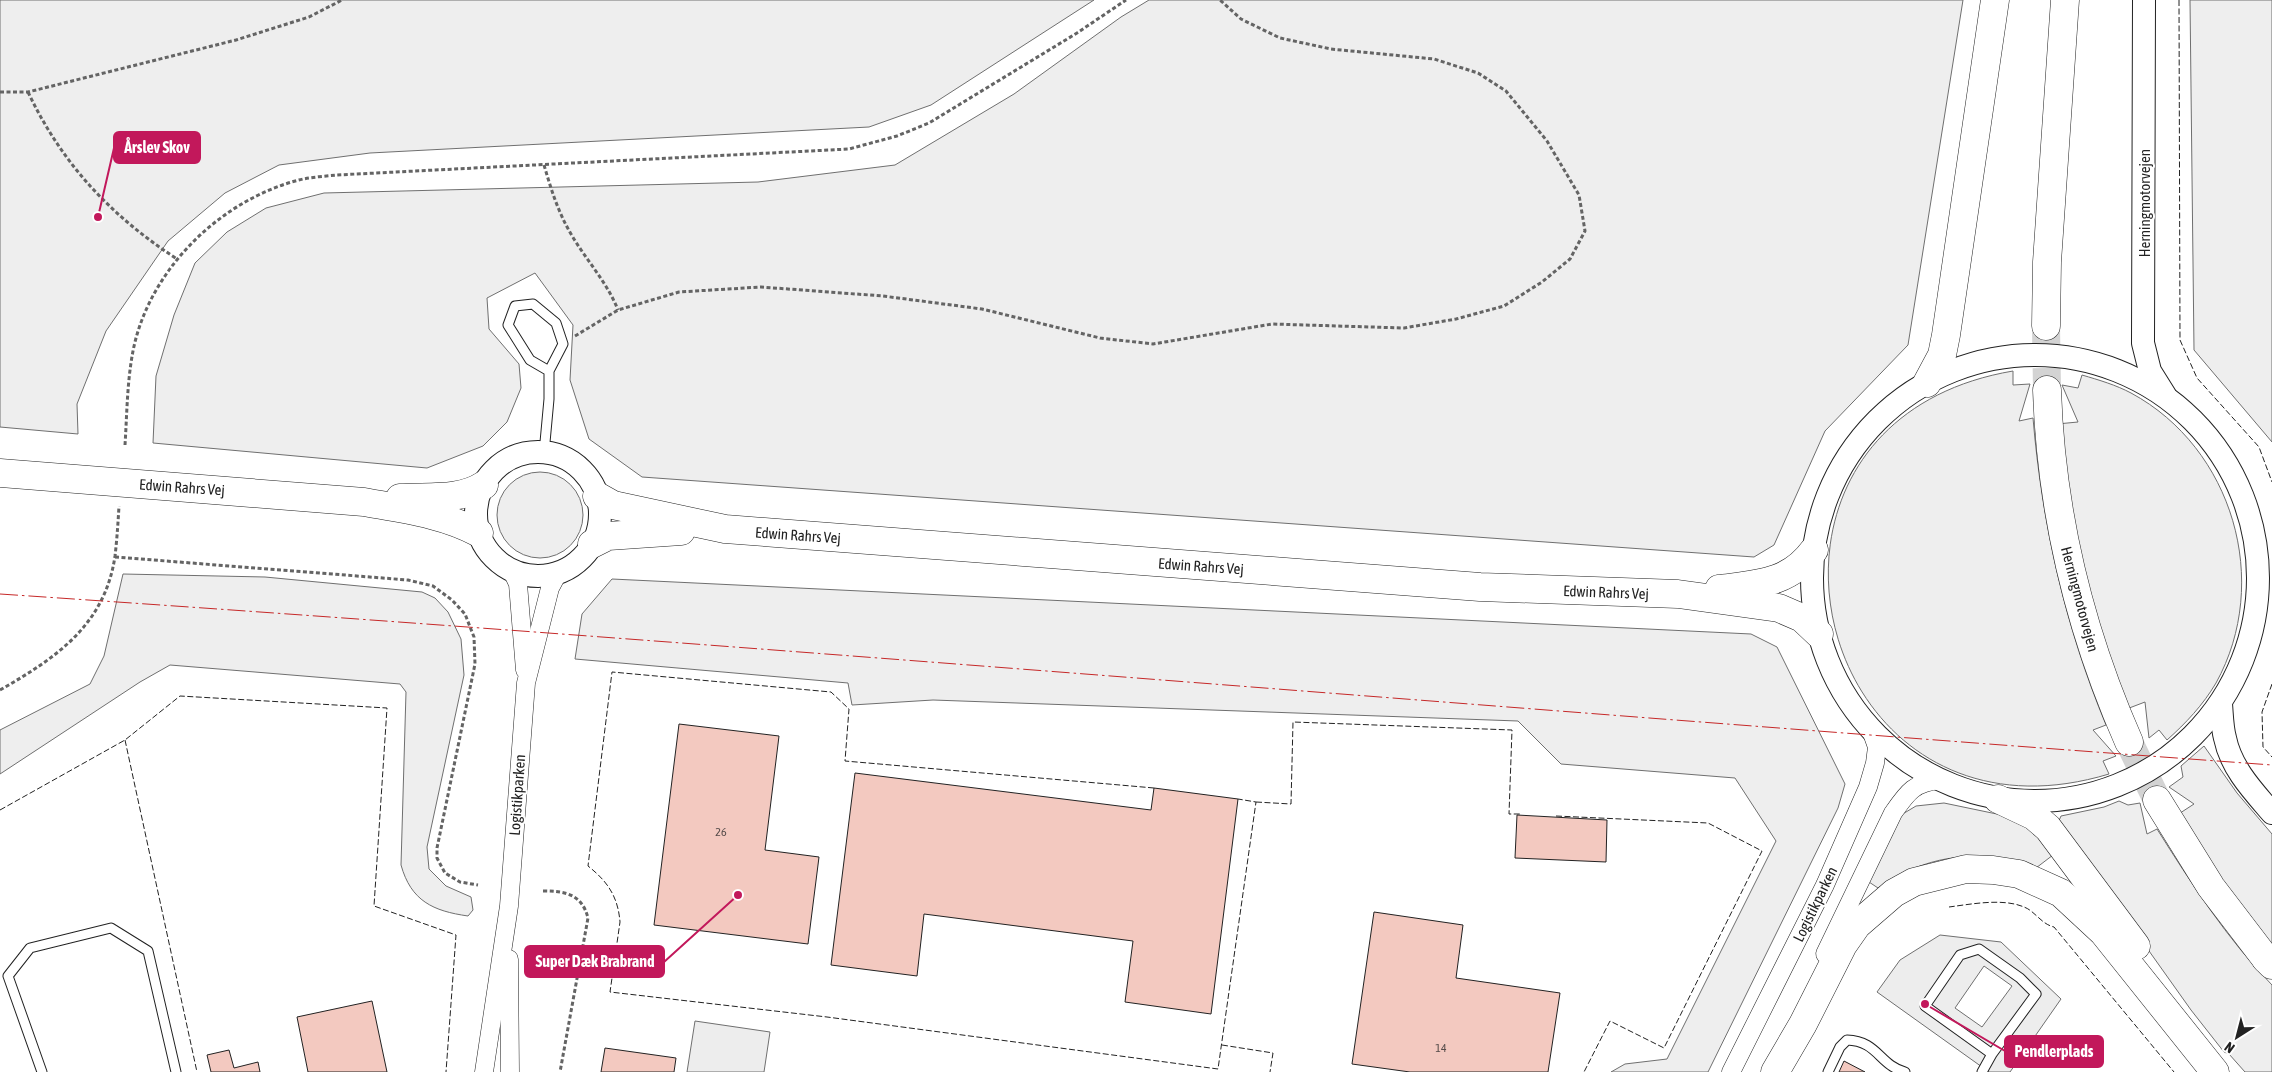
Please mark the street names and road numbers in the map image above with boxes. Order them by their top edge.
street label: Herningmotorvejen [2136,149,2153,257]
street label: Edwin Rahrs Vej [139,476,225,498]
street label: Edwin Rahrs Vej [755,524,841,546]
street label: Herningmotorvejen [2058,545,2102,653]
street label: Edwin Rahrs Vej [1158,555,1244,577]
street label: Edwin Rahrs Vej [1563,582,1649,602]
street label: Logistikparken [506,754,528,836]
street label: Logistikparken [1790,864,1840,944]

